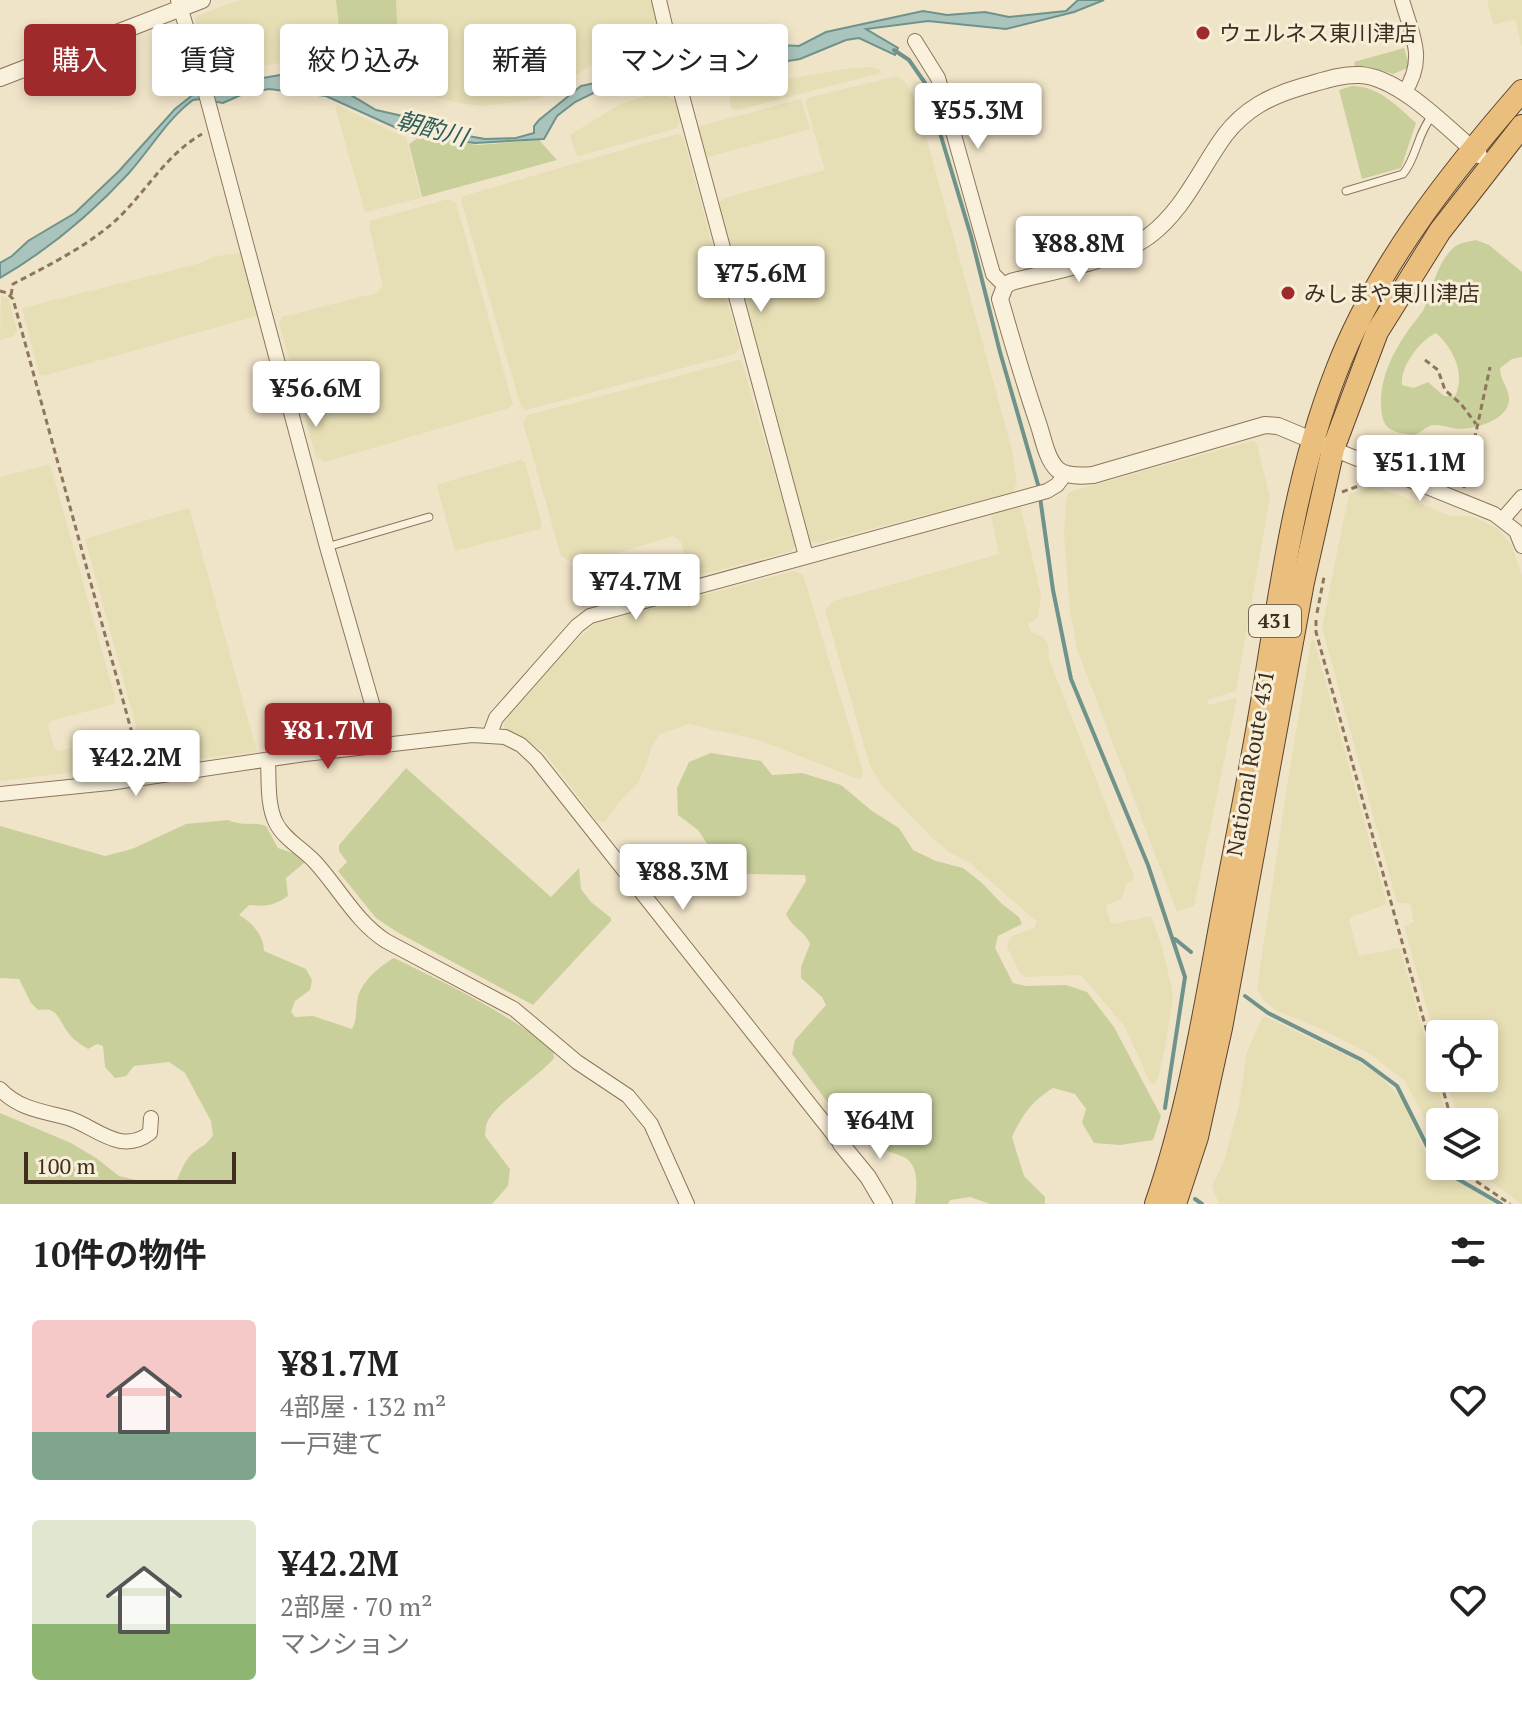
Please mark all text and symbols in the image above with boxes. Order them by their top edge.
place label: ウェルネス東川津店 [1219,18,1417,47]
chip: 購入 [24,24,136,96]
chip: 賃貸 [152,24,264,96]
chip: 絞り込み [280,24,448,96]
chip: 新着 [464,24,576,96]
chip: マンション [592,24,788,96]
marker: ウェルネス東川津店 [1194,24,1212,42]
pin: ¥55.3M [913,83,1043,151]
text: ¥55.3M [933,92,1023,126]
water label: 朝酌川 [393,103,474,154]
pin: ¥88.8M [1014,216,1144,284]
text: ¥88.8M [1034,225,1124,259]
pin: ¥75.6M [696,246,826,314]
text: ¥75.6M [716,255,806,289]
place label: みしまや東川津店 [1304,278,1480,307]
marker: みしまや東川津店 [1279,284,1297,302]
pin: ¥56.6M [251,361,381,429]
text: ¥56.6M [271,370,361,404]
pin: ¥51.1M [1355,435,1485,503]
text: ¥51.1M [1375,444,1465,478]
pin: ¥74.7M [571,554,701,622]
text: ¥74.7M [591,563,681,597]
road number: 431 [1249,605,1301,637]
street label: National Route 431 [1219,668,1280,858]
pin: ¥81.7M [263,703,393,771]
text: ¥81.7M [283,712,373,746]
pin: ¥42.2M [71,730,201,798]
text: ¥42.2M [91,739,181,773]
pin: ¥88.3M [618,844,748,912]
text: ¥88.3M [638,853,728,887]
map controls [1426,1020,1498,1180]
button: locate [1426,1020,1498,1092]
pin: ¥64M [833,1093,927,1161]
text: ¥64M [846,1102,914,1136]
button: layers [1426,1108,1498,1180]
scale bar [24,1148,236,1184]
text: 100 m [36,1151,96,1180]
icon: filters [1446,1230,1490,1274]
text: 10件の物件 [32,1232,206,1277]
text: ¥81.7M [280,1341,399,1386]
icon: home [96,1352,192,1448]
icon: heart [1446,1378,1490,1422]
text: 4部屋 · 132 m² [280,1389,446,1423]
text: 一戸建て [280,1426,384,1460]
text: ¥42.2M [280,1541,399,1586]
icon: home [96,1552,192,1648]
icon: heart [1446,1578,1490,1622]
text: 2部屋 · 70 m² [280,1589,432,1623]
text: マンション [280,1626,410,1660]

